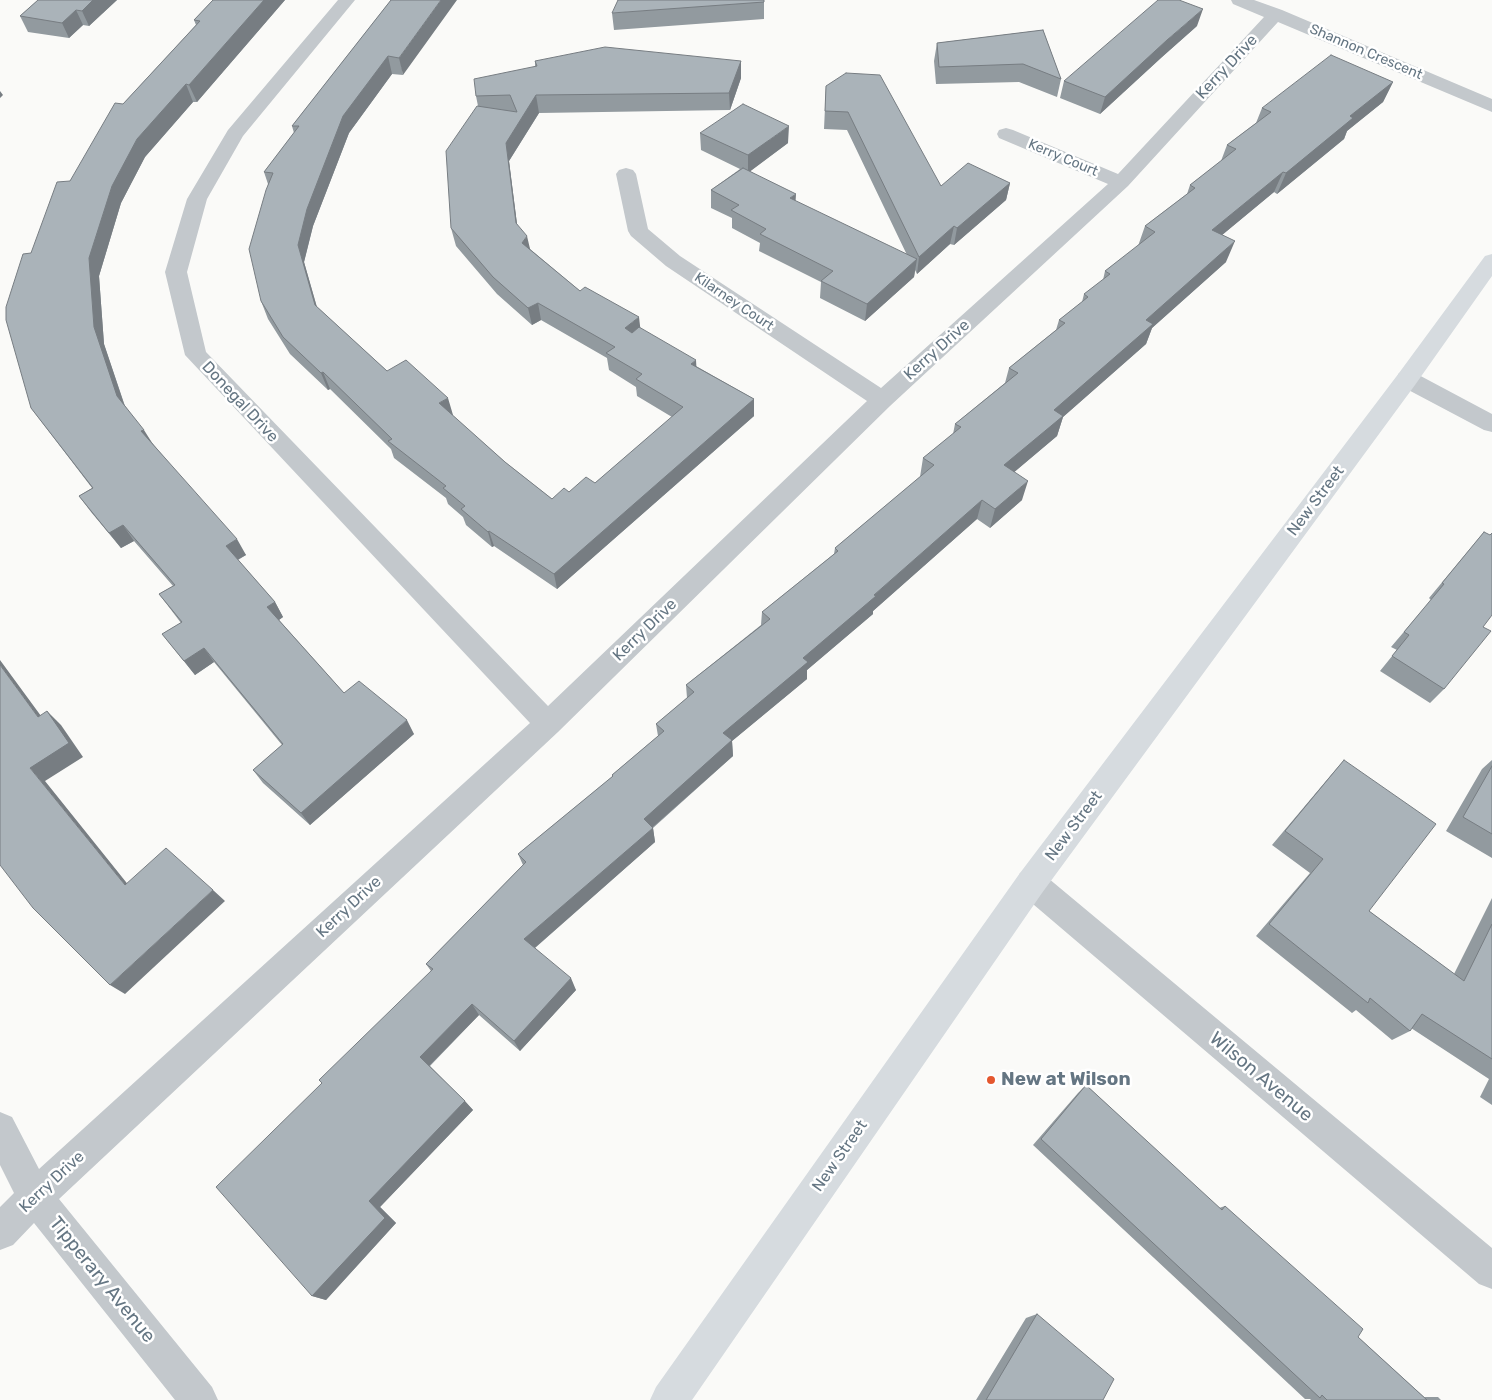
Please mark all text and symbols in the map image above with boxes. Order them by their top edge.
street label: Shannon Crescent [1307,21,1425,83]
street label: Kerry Drive [1192,31,1262,103]
street label: Kerry Court [1026,136,1100,180]
street label: Kilarney Court [691,269,777,335]
street label: Kerry Drive [900,316,974,384]
street label: Donegal Drive [198,358,282,446]
street label: New Street [1283,462,1349,540]
street label: Kerry Drive [609,595,681,665]
street label: New Street [1041,787,1107,865]
street label: Kerry Drive [313,872,385,942]
street label: Wilson Avenue [1205,1027,1317,1127]
place label: New at Wilson [1001,1069,1131,1091]
marker: New at Wilson [985,1074,997,1086]
street label: New Street [808,1117,872,1195]
street label: Kerry Drive [16,1147,88,1217]
street label: Tipperary Avenue [44,1212,160,1348]

